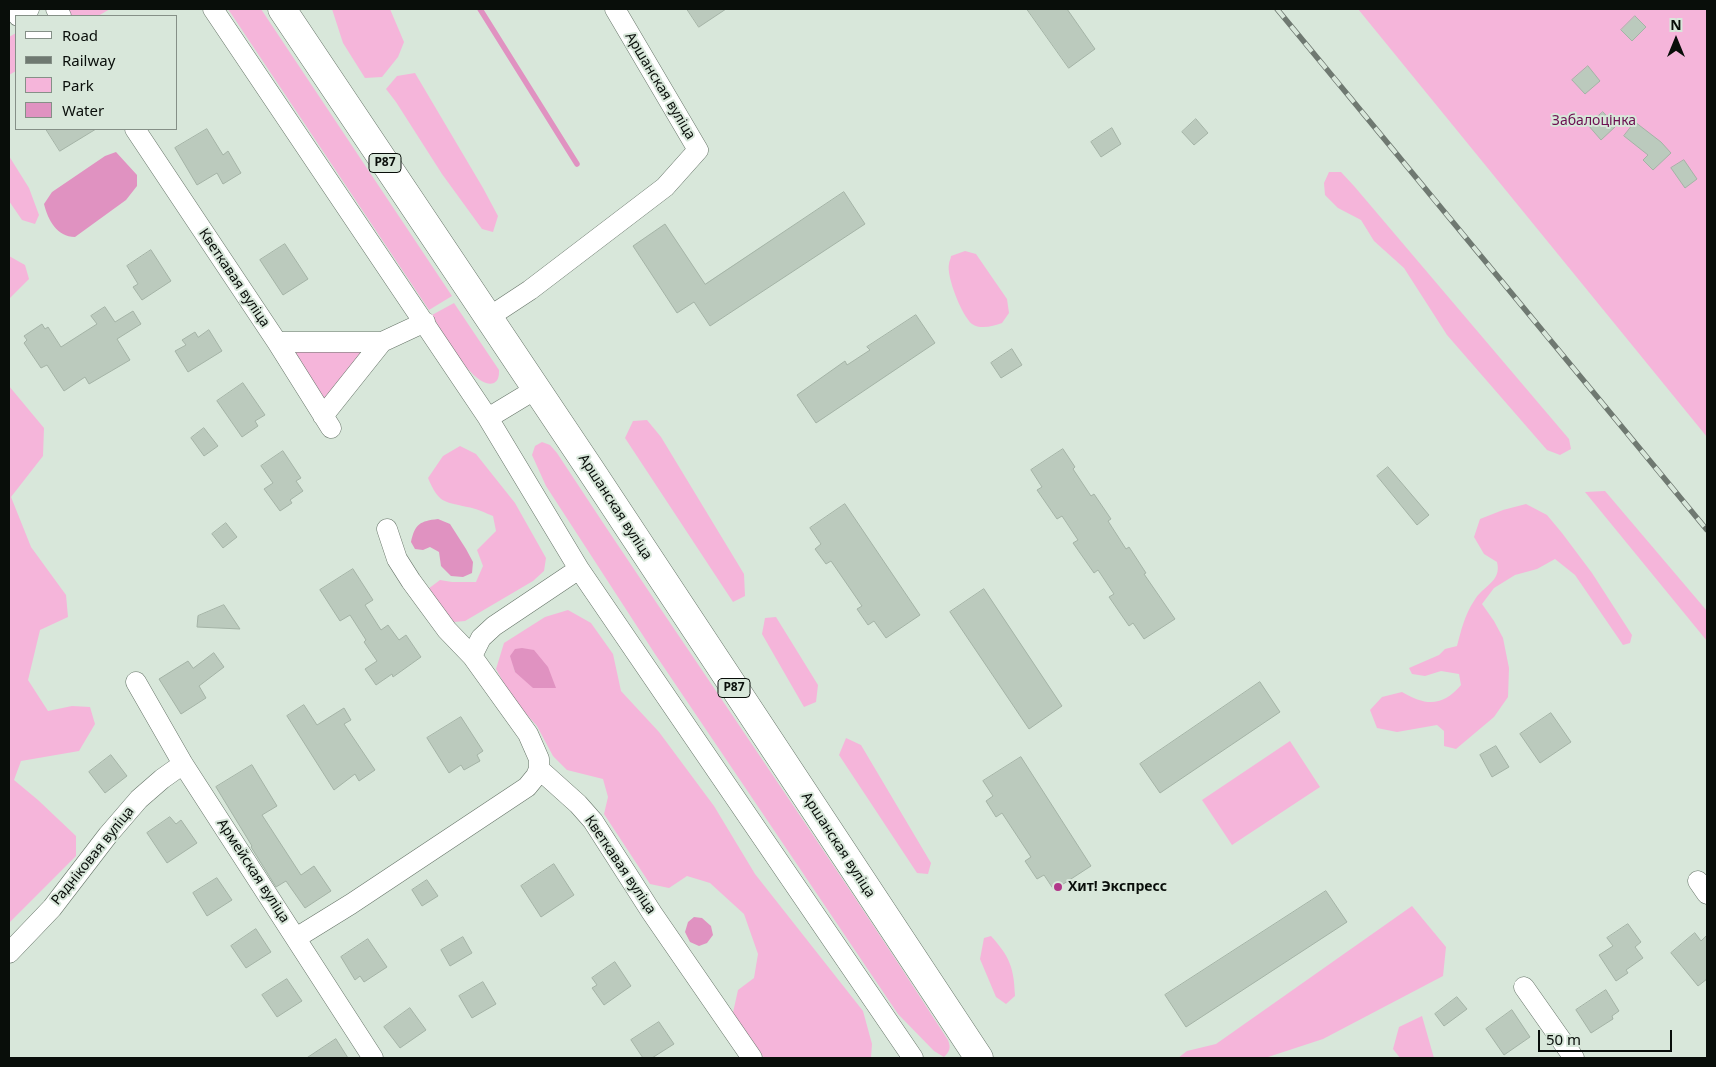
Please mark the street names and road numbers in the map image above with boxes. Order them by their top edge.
street label: Аршанская вуліца [621,29,699,143]
road number: Р87 [369,154,401,172]
street label: Кветкавая вуліца [195,225,273,331]
street label: Аршанская вуліца [575,451,655,563]
road number: Р87 [718,678,750,698]
street label: Аршанская вуліца [798,789,878,901]
street label: Радніковая вуліца [48,803,138,909]
street label: Кветкавая вуліца [581,812,659,918]
street label: Армейская вуліца [213,816,293,926]

